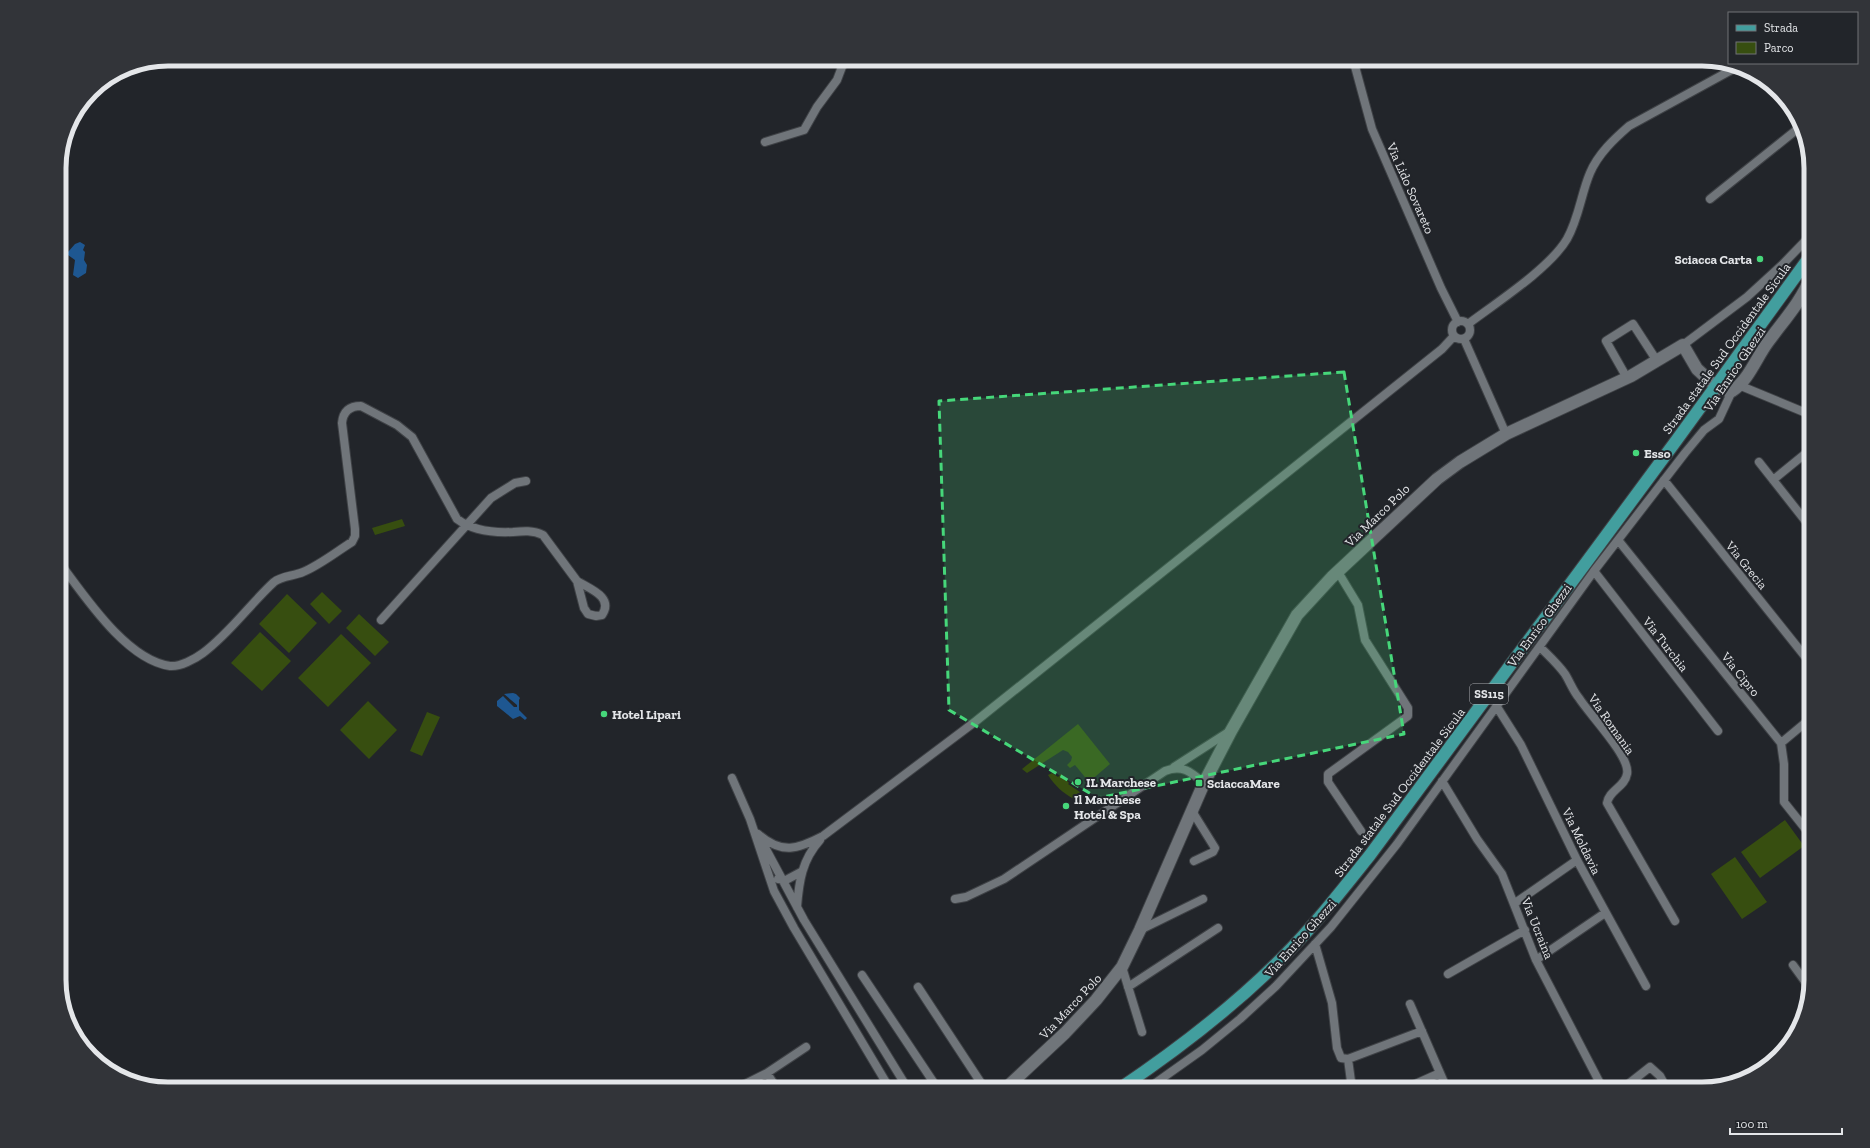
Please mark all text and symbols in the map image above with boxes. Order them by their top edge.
legend [1728,12,1858,64]
text: Strada [1764,21,1798,35]
text: Parco [1764,41,1793,55]
street label: Via Lido Sovareto [1383,140,1437,236]
place label: Sciacca Carta [1674,252,1752,267]
marker: Sciacca Carta [1755,254,1765,264]
street label: Strada statale Sud Occidentale Sicula [1659,259,1794,437]
street label: Via Enrico Ghezzi [1700,324,1768,415]
place label: Esso [1644,446,1671,461]
marker: Esso [1631,448,1641,458]
street label: Via Marco Polo [1341,481,1413,551]
street label: Via Grecia [1722,537,1771,593]
street label: Via Enrico Ghezzi [1504,581,1575,671]
street label: Via Turchia [1639,613,1692,675]
street label: Via Cipro [1718,648,1763,700]
road number: SS115 [1470,684,1508,704]
street label: Via Romania [1585,690,1638,758]
street label: Strada statale Sud Occidentale Sicula [1331,704,1468,880]
place label: Hotel Lipari [612,707,681,722]
marker: Hotel Lipari [599,709,609,719]
place label: IL Marchese [1086,775,1157,790]
place label: SciaccaMare [1207,776,1281,791]
marker: IL Marchese [1073,777,1083,787]
marker: SciaccaMare [1194,778,1204,788]
place label: Il Marchese Hotel & Spa [1074,792,1142,822]
marker: Il Marchese Hotel & Spa [1061,801,1071,811]
street label: Via Moldavia [1559,805,1604,878]
street label: Via Ucraina [1518,894,1557,962]
street label: Via Enrico Ghezzi [1261,896,1339,981]
street label: Via Marco Polo [1036,970,1105,1043]
scale bar [1730,1110,1842,1136]
text: 100 m [1736,1117,1768,1131]

